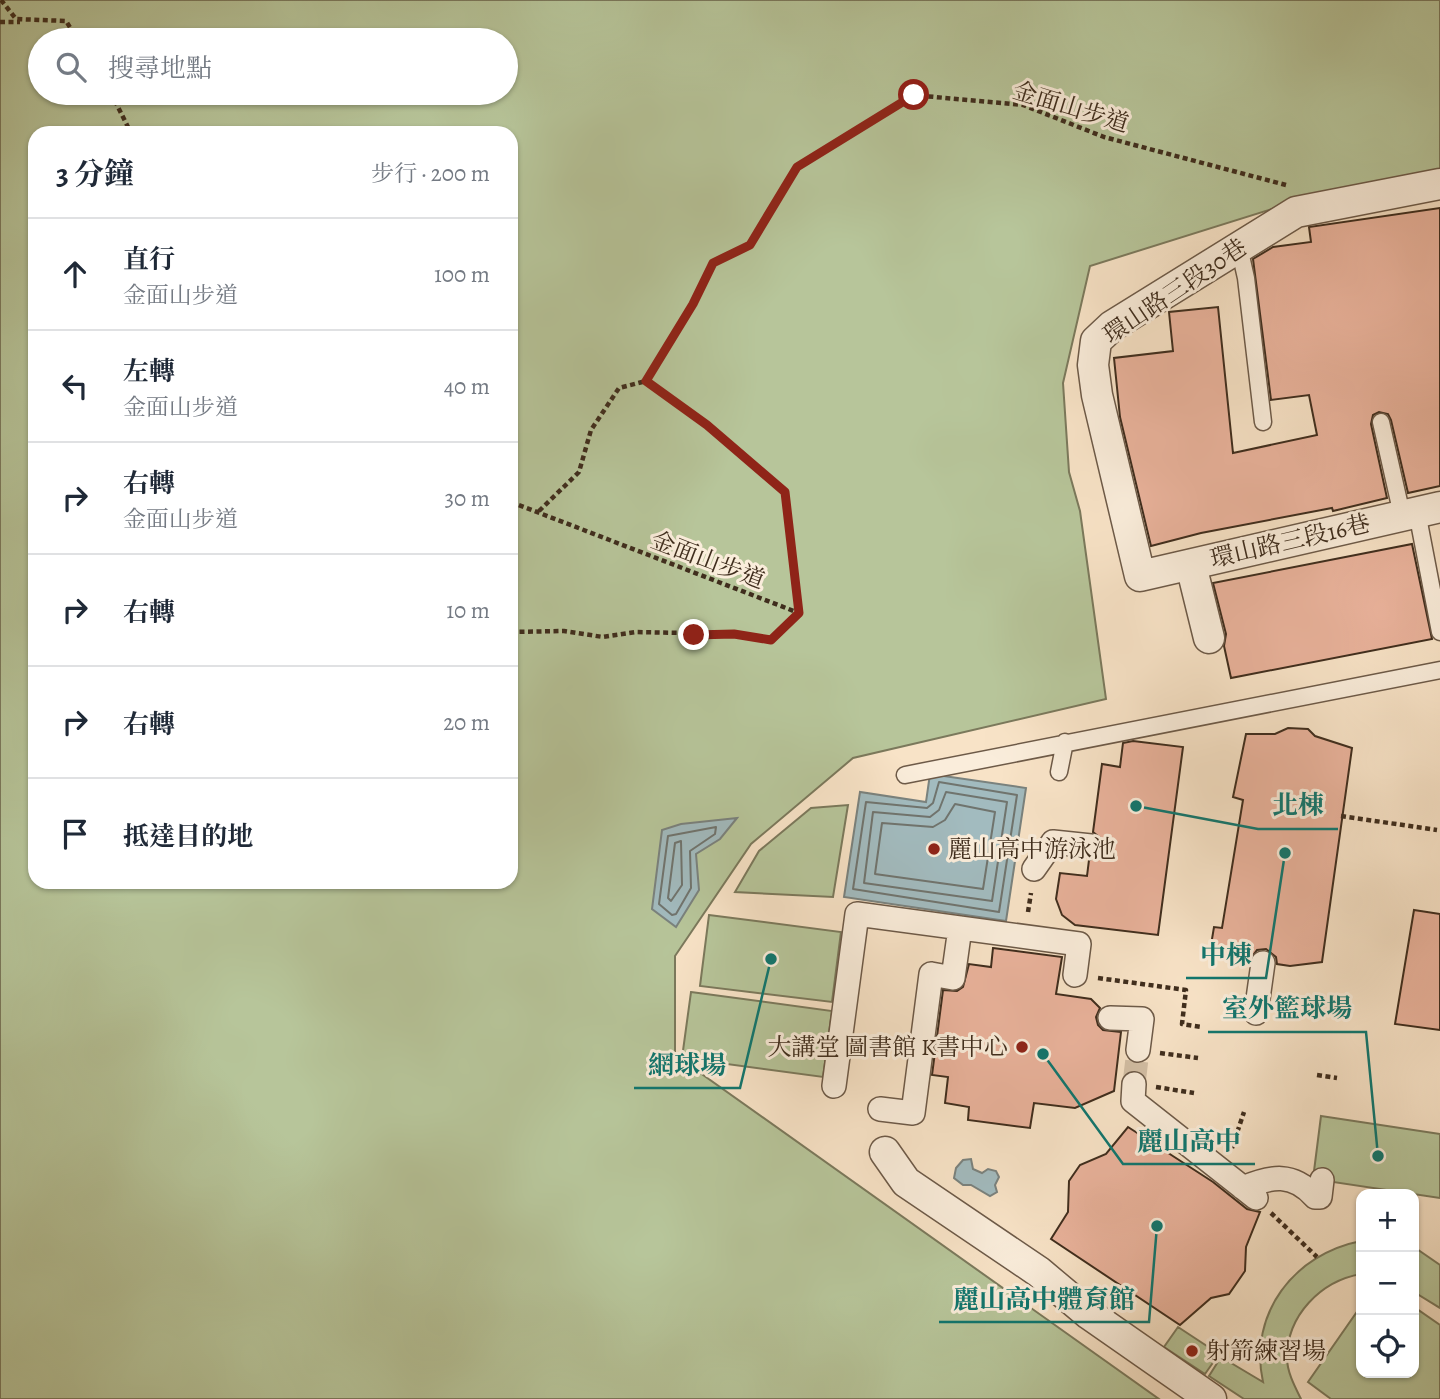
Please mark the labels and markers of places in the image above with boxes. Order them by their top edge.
callout: 北棟 [1258,782,1338,829]
place label: 麗山高中游泳池 [948,833,1116,865]
marker: 麗山高中游泳池 [926,841,942,857]
callout: 中棟 [1186,931,1266,978]
callout: 室外籃球場 [1208,985,1366,1032]
place label: 大講堂 圖書館 K書中心 [767,1031,1008,1063]
marker: 大講堂 圖書館 K書中心 [1014,1039,1030,1055]
callout: 網球場 [634,1041,740,1088]
callout: 麗山高中 [1123,1117,1255,1164]
callout: 麗山高中體育館 [939,1275,1149,1322]
place label: 射箭練習場 [1206,1335,1326,1367]
marker: 射箭練習場 [1184,1343,1200,1359]

